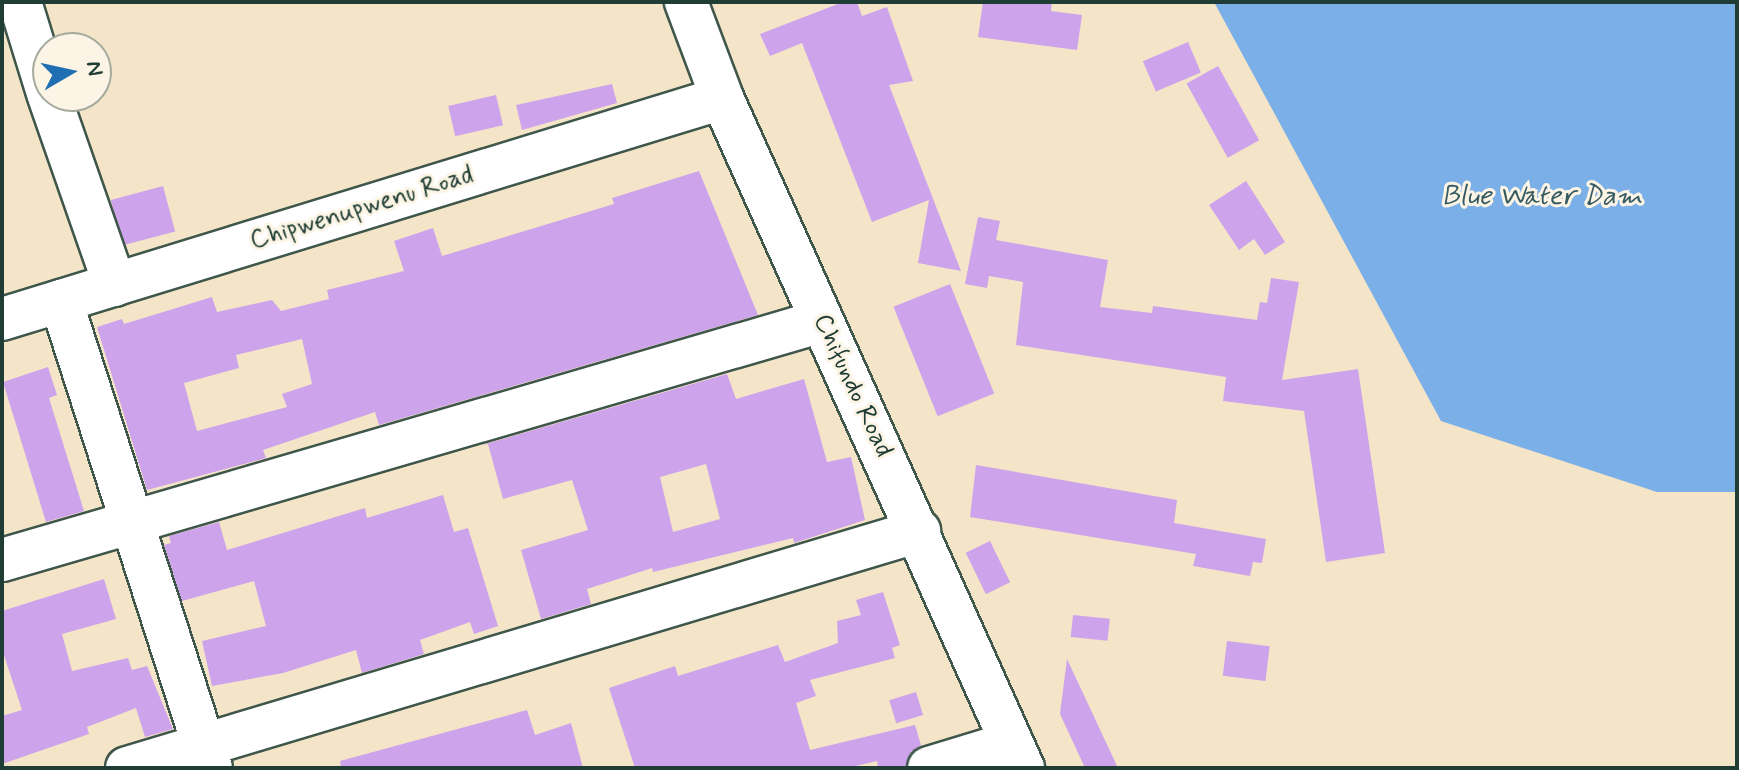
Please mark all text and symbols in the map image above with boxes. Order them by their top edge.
north arrow [32,32,112,112]
text: N [79,59,109,78]
street label: Chipwenupwenu Road [247,160,477,258]
water label: Blue Water Dam [1442,180,1642,214]
street label: Chifundo Road [806,310,898,462]

